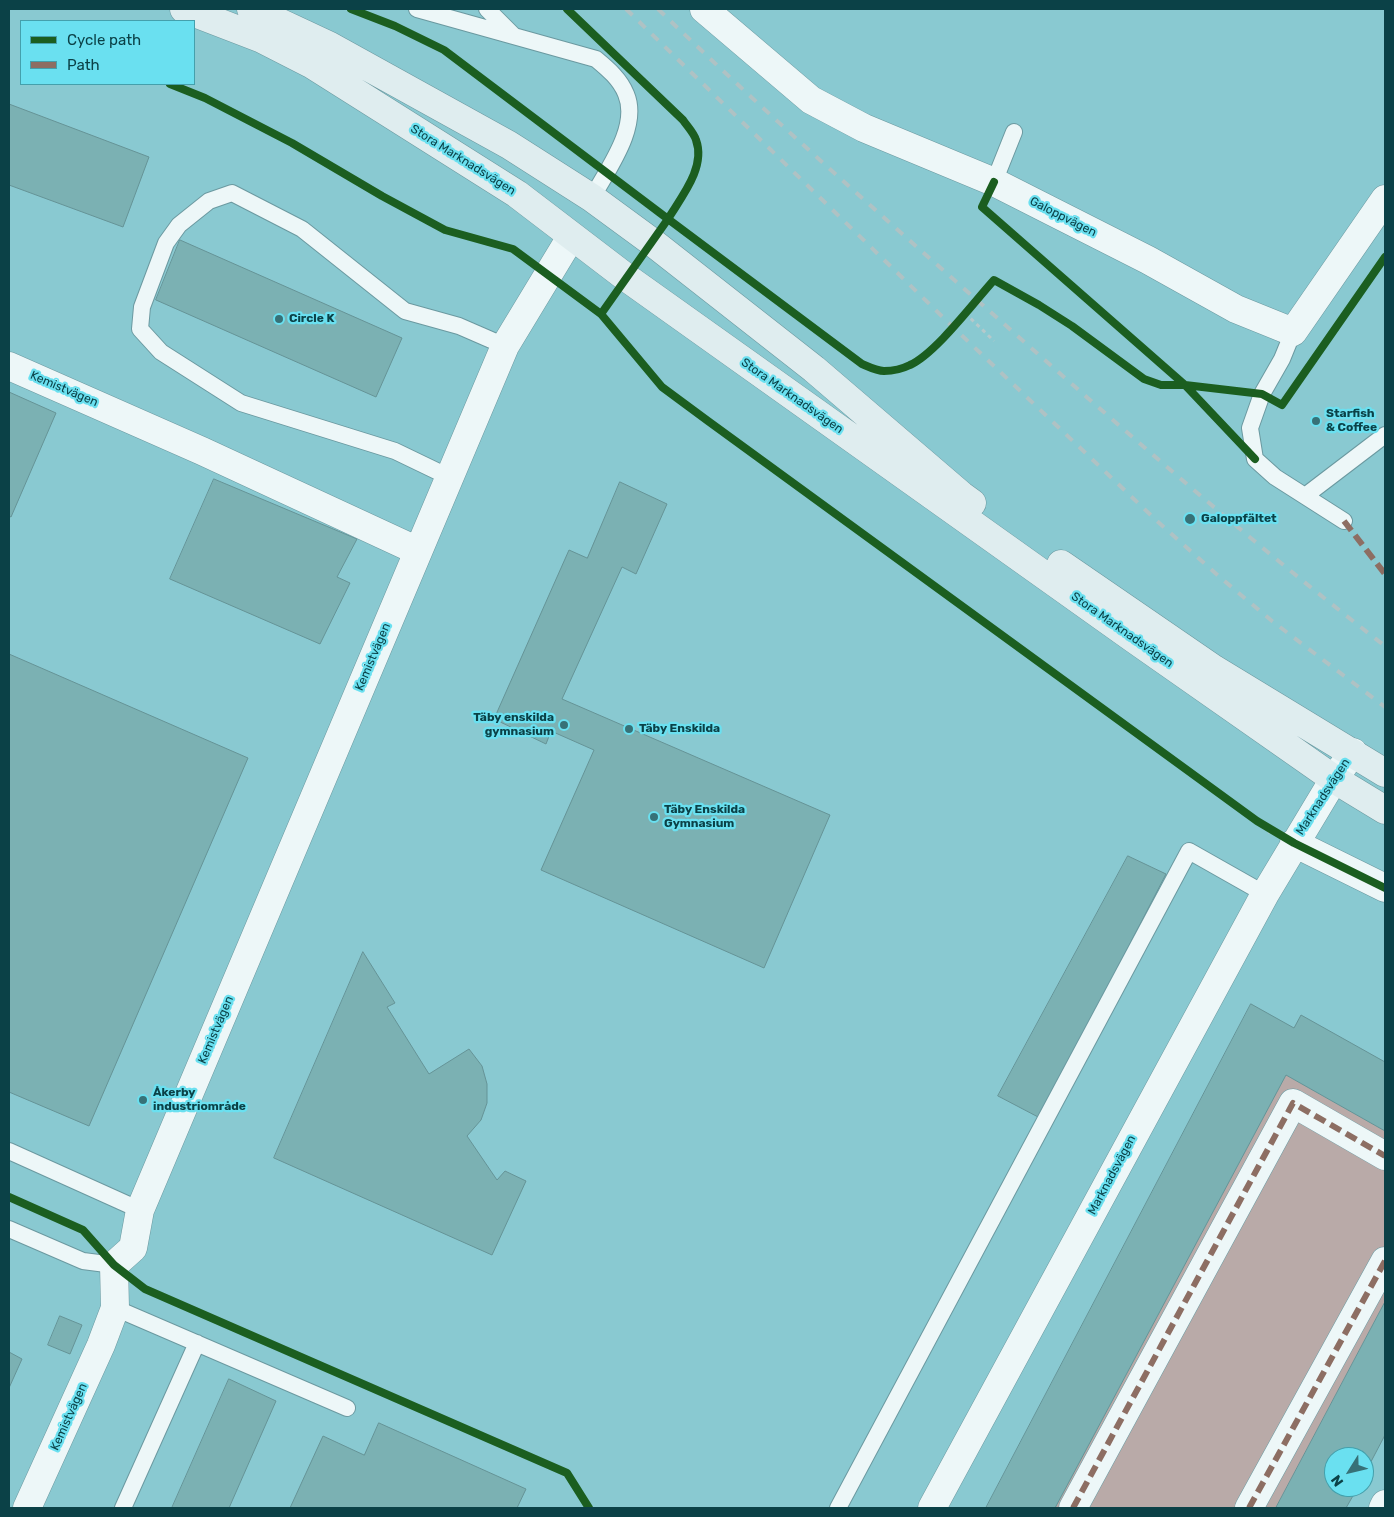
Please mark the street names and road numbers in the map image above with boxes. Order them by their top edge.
street label: Stora Marknadsvägen [408,122,518,198]
street label: Galoppvägen [1027,194,1099,240]
street label: Stora Marknadsvägen [738,355,846,437]
street label: Kemistvägen [28,368,100,410]
street label: Stora Marknadsvägen [1068,589,1176,671]
street label: Kemistvägen [352,621,394,693]
street label: Marknadsvägen [1293,756,1353,838]
street label: Kemistvägen [195,994,237,1066]
street label: Marknadsvägen [1085,1133,1139,1217]
street label: Kemistvägen [48,1381,90,1453]

